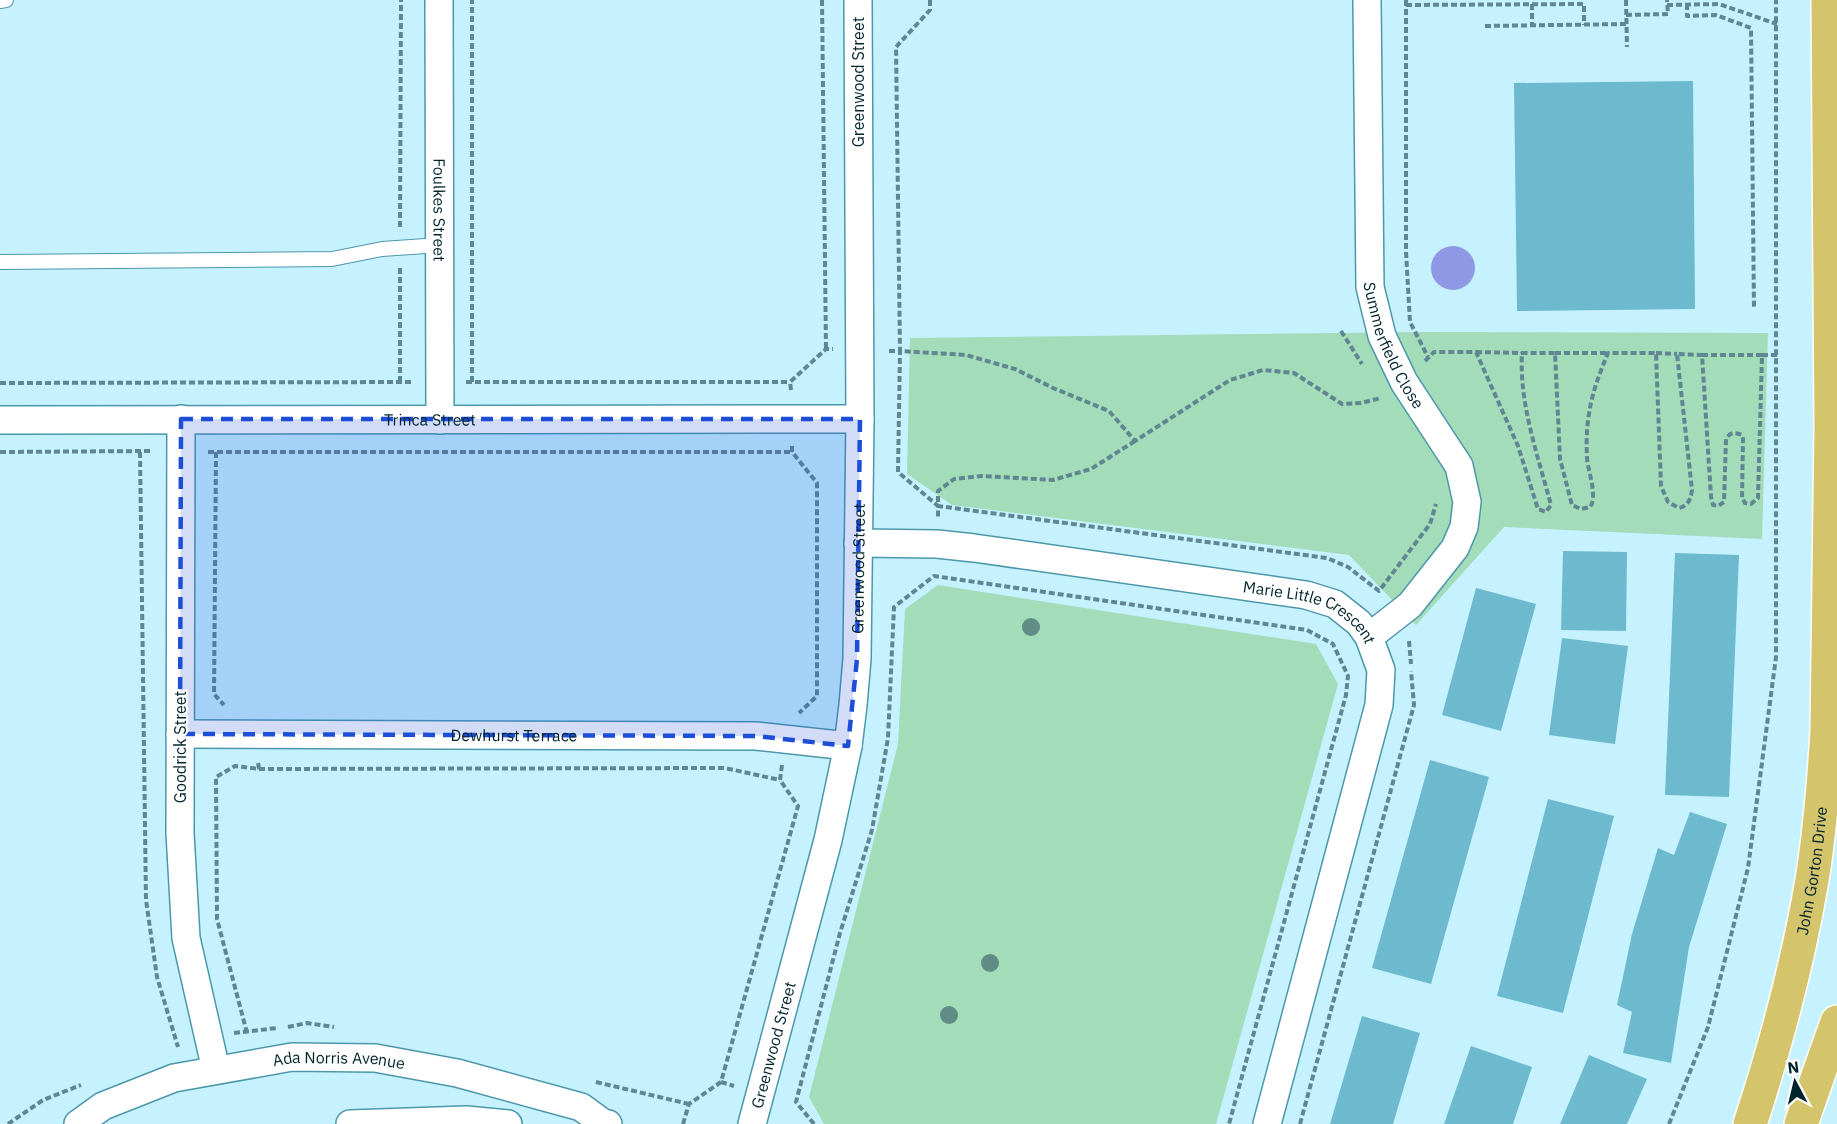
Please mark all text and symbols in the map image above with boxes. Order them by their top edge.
street label: Greenwood Street [848,17,868,147]
street label: Foulkes Street [429,158,450,262]
street label: Summerfield Close [1360,282,1429,412]
street label: Trinca Street [384,409,476,430]
street label: Greenwood Street [847,503,869,634]
street label: Marie Little Crescent [1242,576,1381,646]
street label: Goodrick Street [170,691,190,803]
street label: Dewhurst Terrace [451,725,578,745]
street label: John Gorton Drive [1792,806,1831,937]
street label: Greenwood Street [747,979,800,1110]
street label: Ada Norris Avenue [271,1047,407,1073]
north arrow [1765,1052,1825,1112]
text: N [1786,1056,1800,1078]

